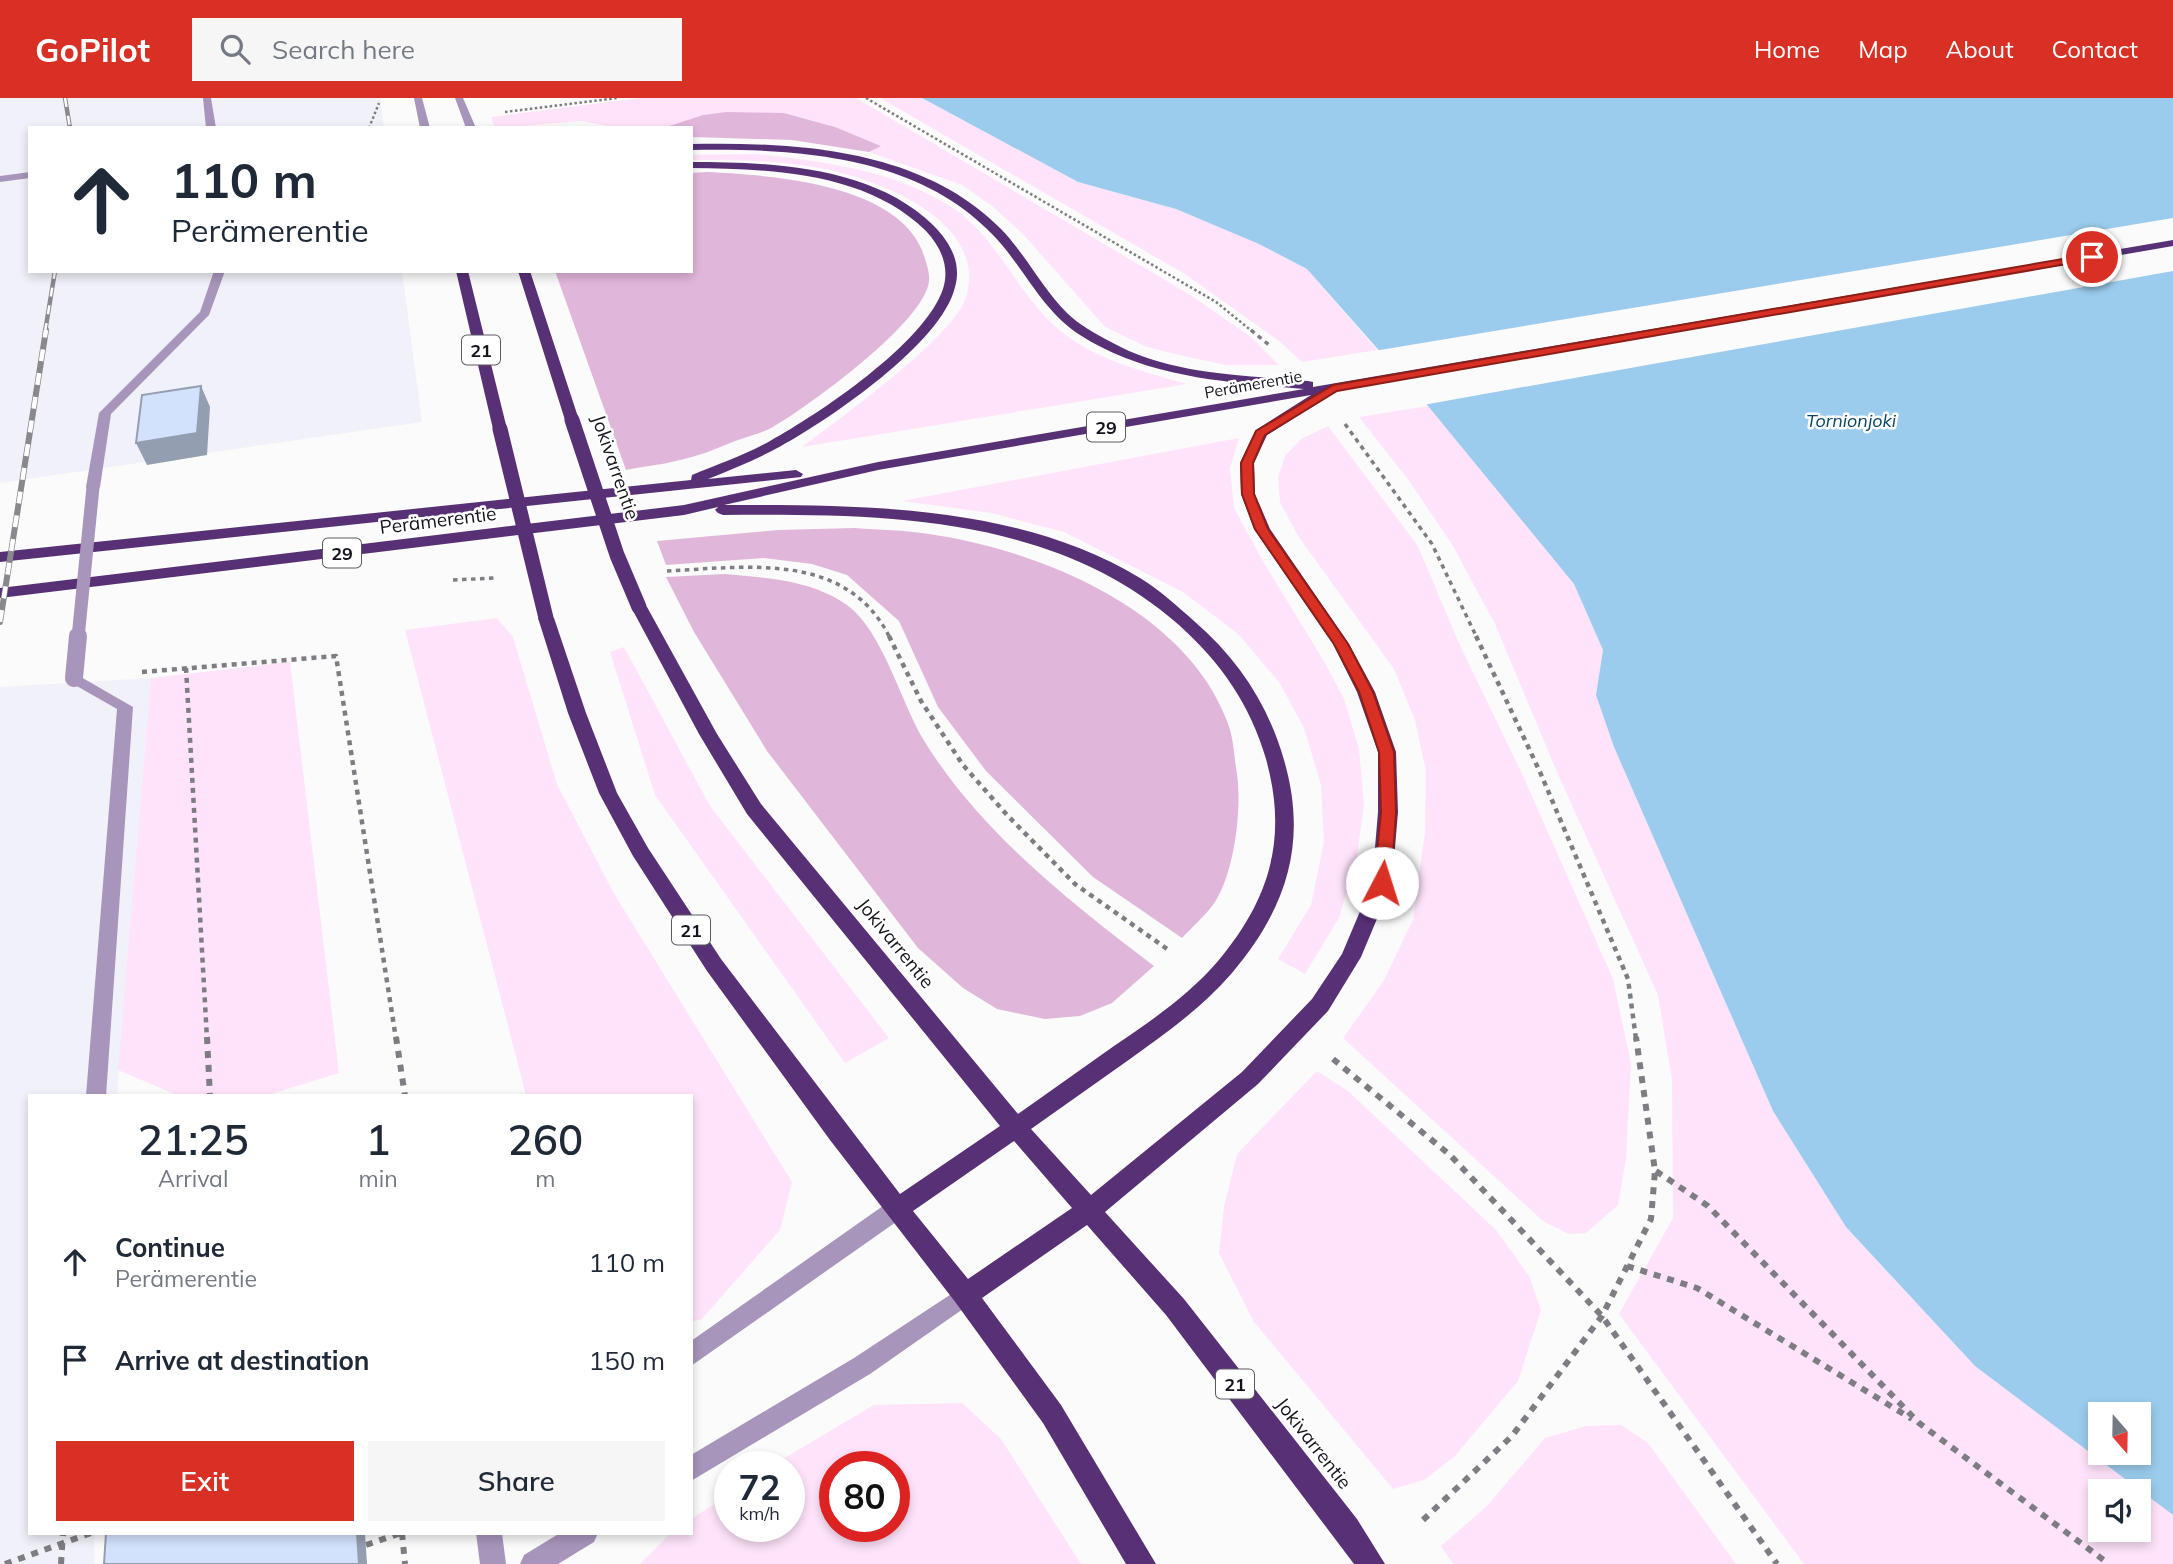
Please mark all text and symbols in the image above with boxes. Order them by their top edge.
search box [192,18,682,81]
text: GoPilot [35,29,150,70]
icon: search [216,30,254,68]
text: Search here [272,33,415,66]
text: Home [1754,34,1820,64]
text: Map [1858,34,1908,64]
text: About [1946,34,2014,64]
text: Contact [2052,34,2138,64]
text: 110 m [171,149,317,210]
icon: ahead [56,154,147,245]
text: Perämerentie [171,210,369,250]
pin [2062,227,2122,287]
icon: arrive [2073,238,2111,276]
road number: 21 [462,336,500,364]
street label: Perämerentie [1203,366,1303,402]
water label: Tornionjoki [1806,409,1897,432]
street label: Jokivarrentie [587,411,645,523]
road number: 29 [1087,412,1125,442]
street label: Perämerentie [378,501,498,539]
road number: 29 [323,538,361,568]
position arrow [1345,846,1419,920]
street label: Jokivarrentie [852,893,940,993]
road number: 21 [672,916,710,944]
text: 21:25 [138,1113,249,1166]
text: 1 [365,1113,391,1166]
text: 260 [508,1113,583,1166]
text: Arrival [158,1164,228,1193]
text: min [358,1164,398,1193]
text: m [535,1164,555,1193]
text: Continue [115,1231,225,1264]
icon: ahead [56,1243,94,1281]
text: 110 m [589,1246,665,1279]
text: Perämerentie [115,1264,257,1293]
icon: arrive [56,1341,94,1379]
text: Arrive at destination [115,1344,370,1377]
text: 150 m [589,1344,665,1377]
road number: 21 [1216,1370,1254,1399]
street label: Jokivarrentie [1271,1393,1357,1493]
north arrow [2088,1402,2151,1465]
map controls [2088,1402,2151,1542]
button: Exit [56,1441,354,1521]
button: Share [368,1441,665,1521]
speed limit sign: 80 [819,1451,910,1542]
text: 72 [738,1465,781,1509]
button: sound [2088,1479,2151,1542]
text: km/h [739,1502,780,1525]

